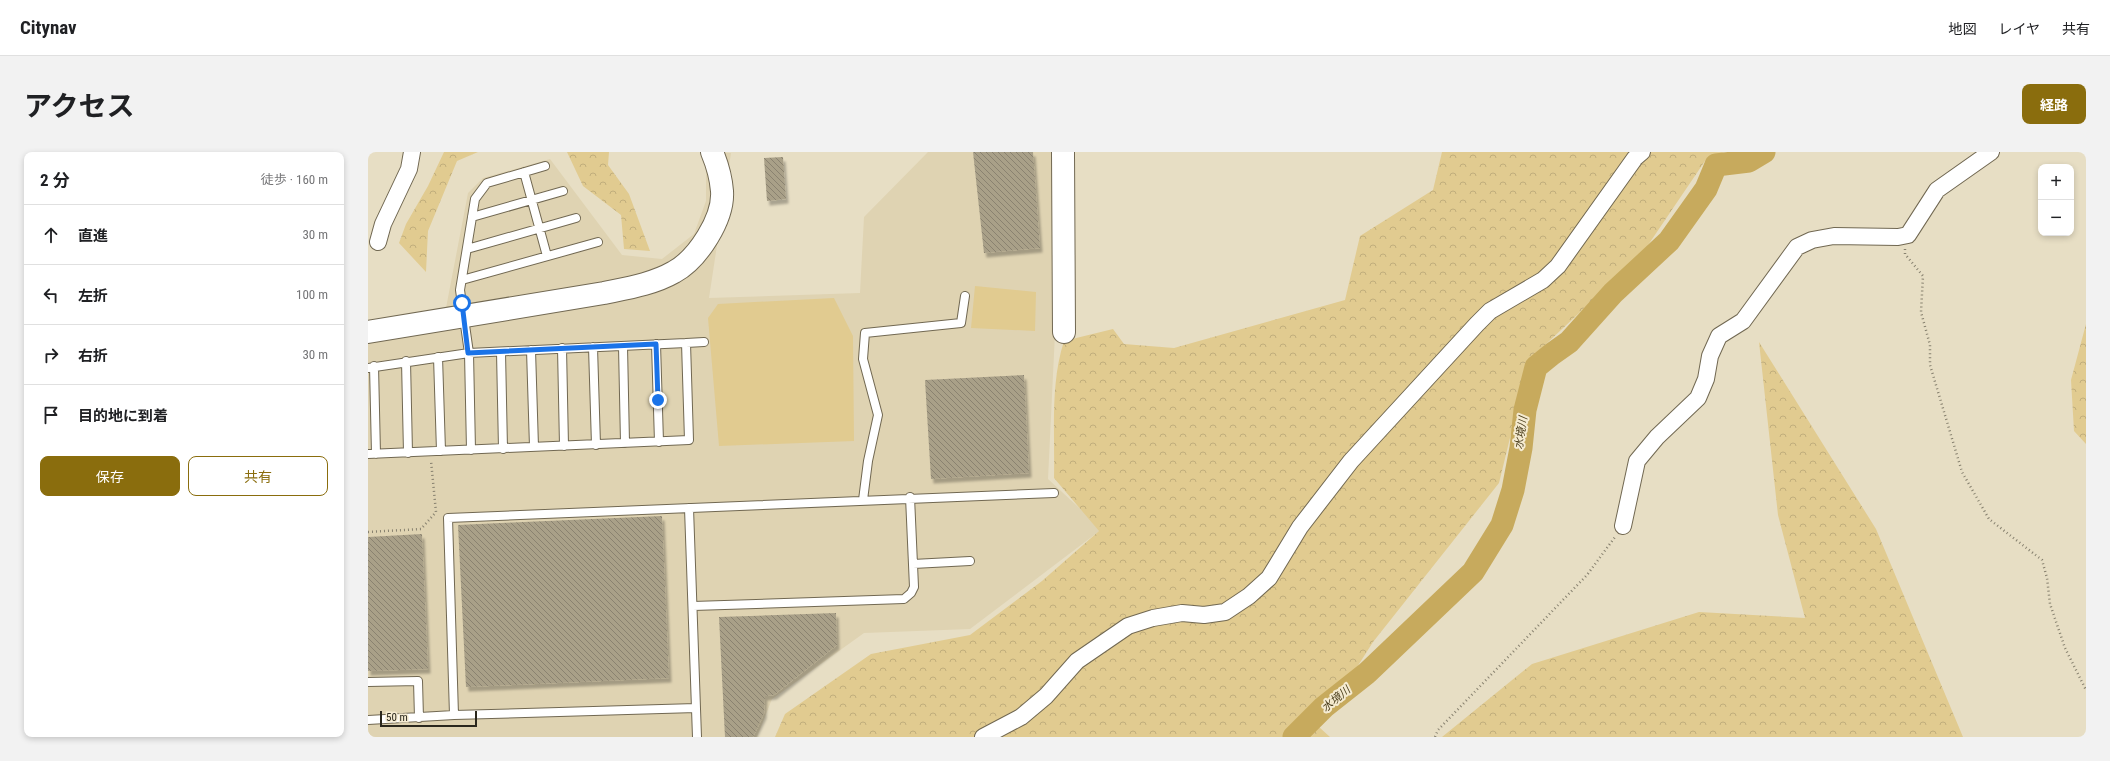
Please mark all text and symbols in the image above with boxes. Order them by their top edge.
text: Citynav [20,16,77,39]
text: 地図 [1948,21,1976,37]
text: レイヤ [1998,21,2040,37]
text: 共有 [2062,21,2090,37]
button: 経路 [2022,84,2086,124]
text: アクセス [24,90,135,123]
map controls [2038,164,2074,236]
button: + [2038,164,2074,200]
text: 2 分 [40,170,70,190]
text: 徒歩 · 160 m [261,172,328,187]
button: − [2038,200,2074,236]
icon: ahead [40,224,62,246]
text: 直進 [78,227,108,245]
text: 30 m [302,227,328,242]
icon: left [40,284,62,306]
text: 左折 [78,287,108,305]
text: 100 m [296,287,328,302]
route start [453,294,471,312]
icon: right [40,344,62,366]
text: 右折 [78,347,108,365]
text: 30 m [302,347,328,362]
route end [649,391,667,409]
icon: arrive [40,404,62,426]
text: 目的地に到着 [78,407,168,425]
water label: 水境川 [1512,415,1530,450]
button: 保存 [40,456,180,496]
button: 共有 [188,456,328,496]
water label: 水境川 [1319,683,1354,715]
scale bar [380,709,477,728]
text: 50 m [386,711,408,724]

